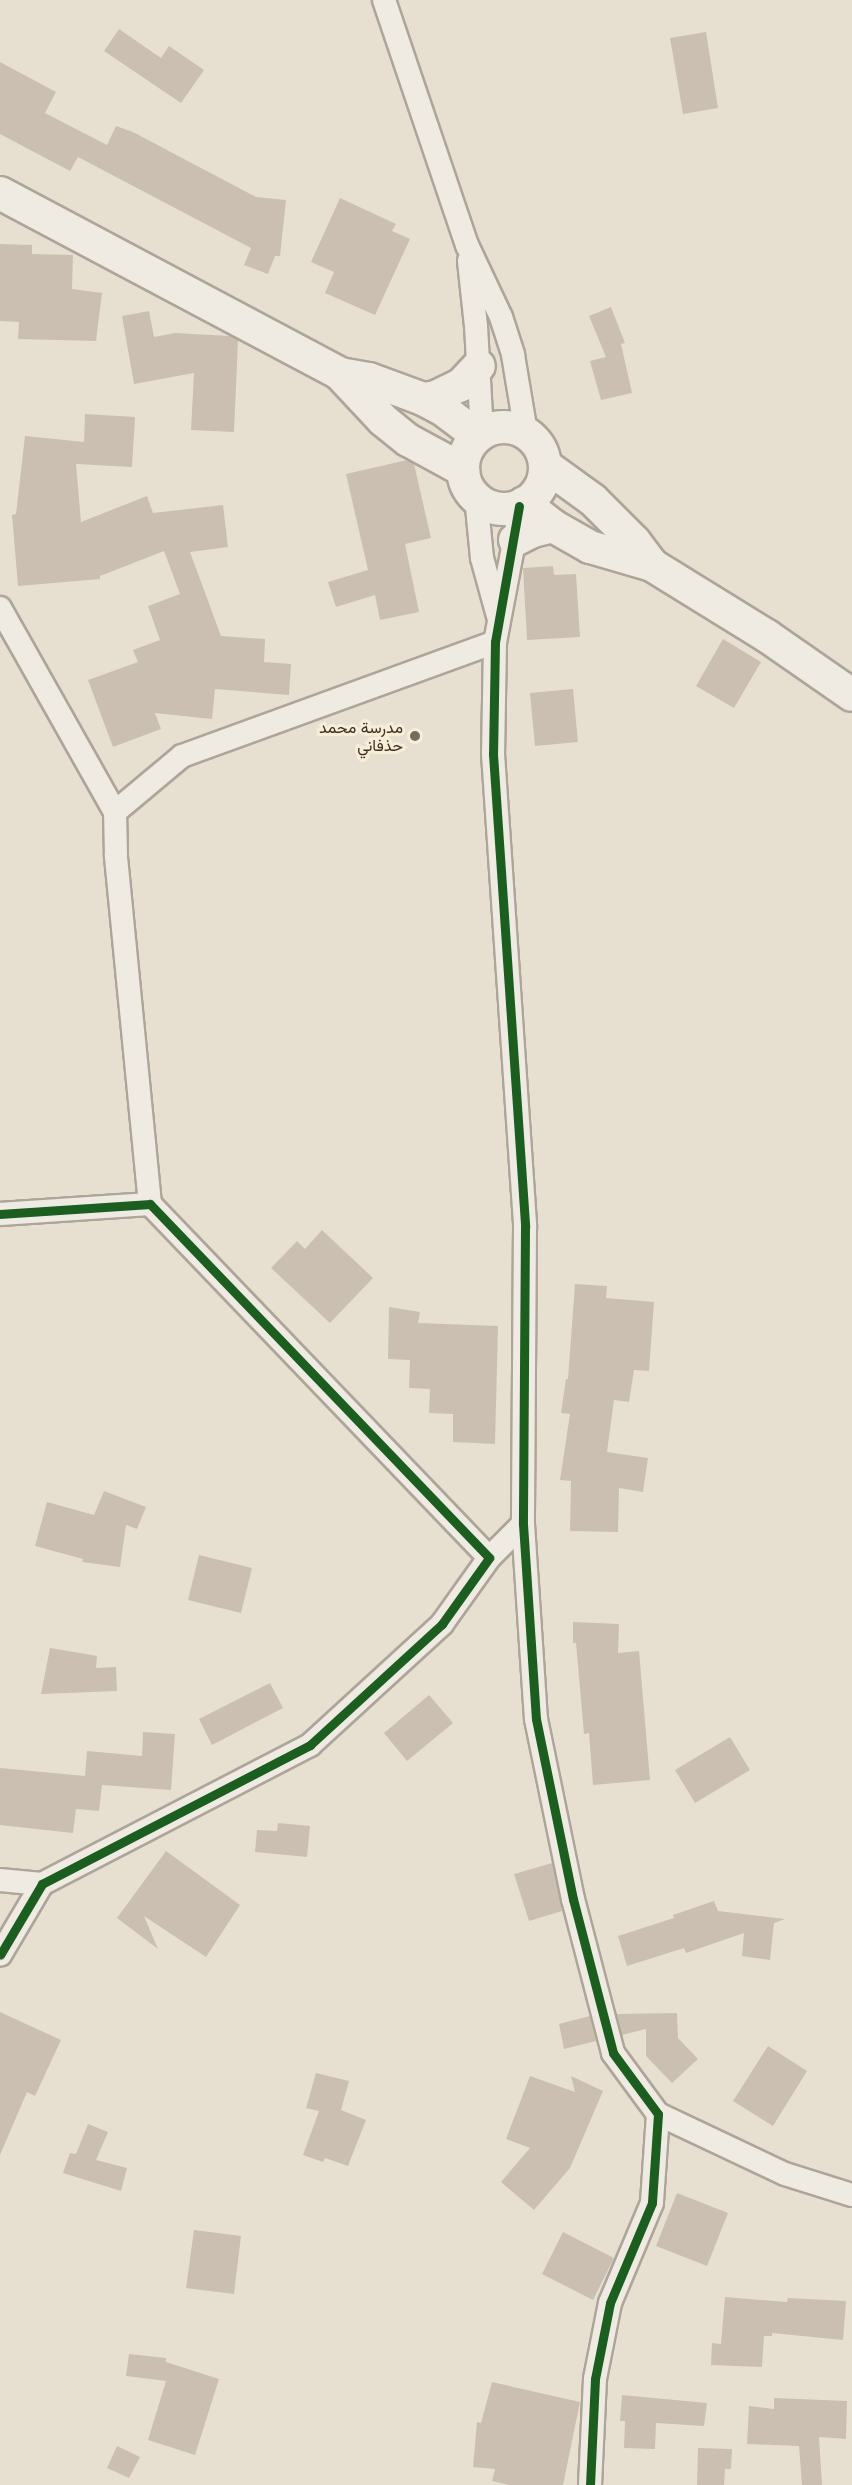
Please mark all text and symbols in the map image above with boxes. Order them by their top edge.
place label: مدرسة محمد حذفاني [319,717,403,755]
marker: مدرسة محمد حذفاني [408,729,422,743]

